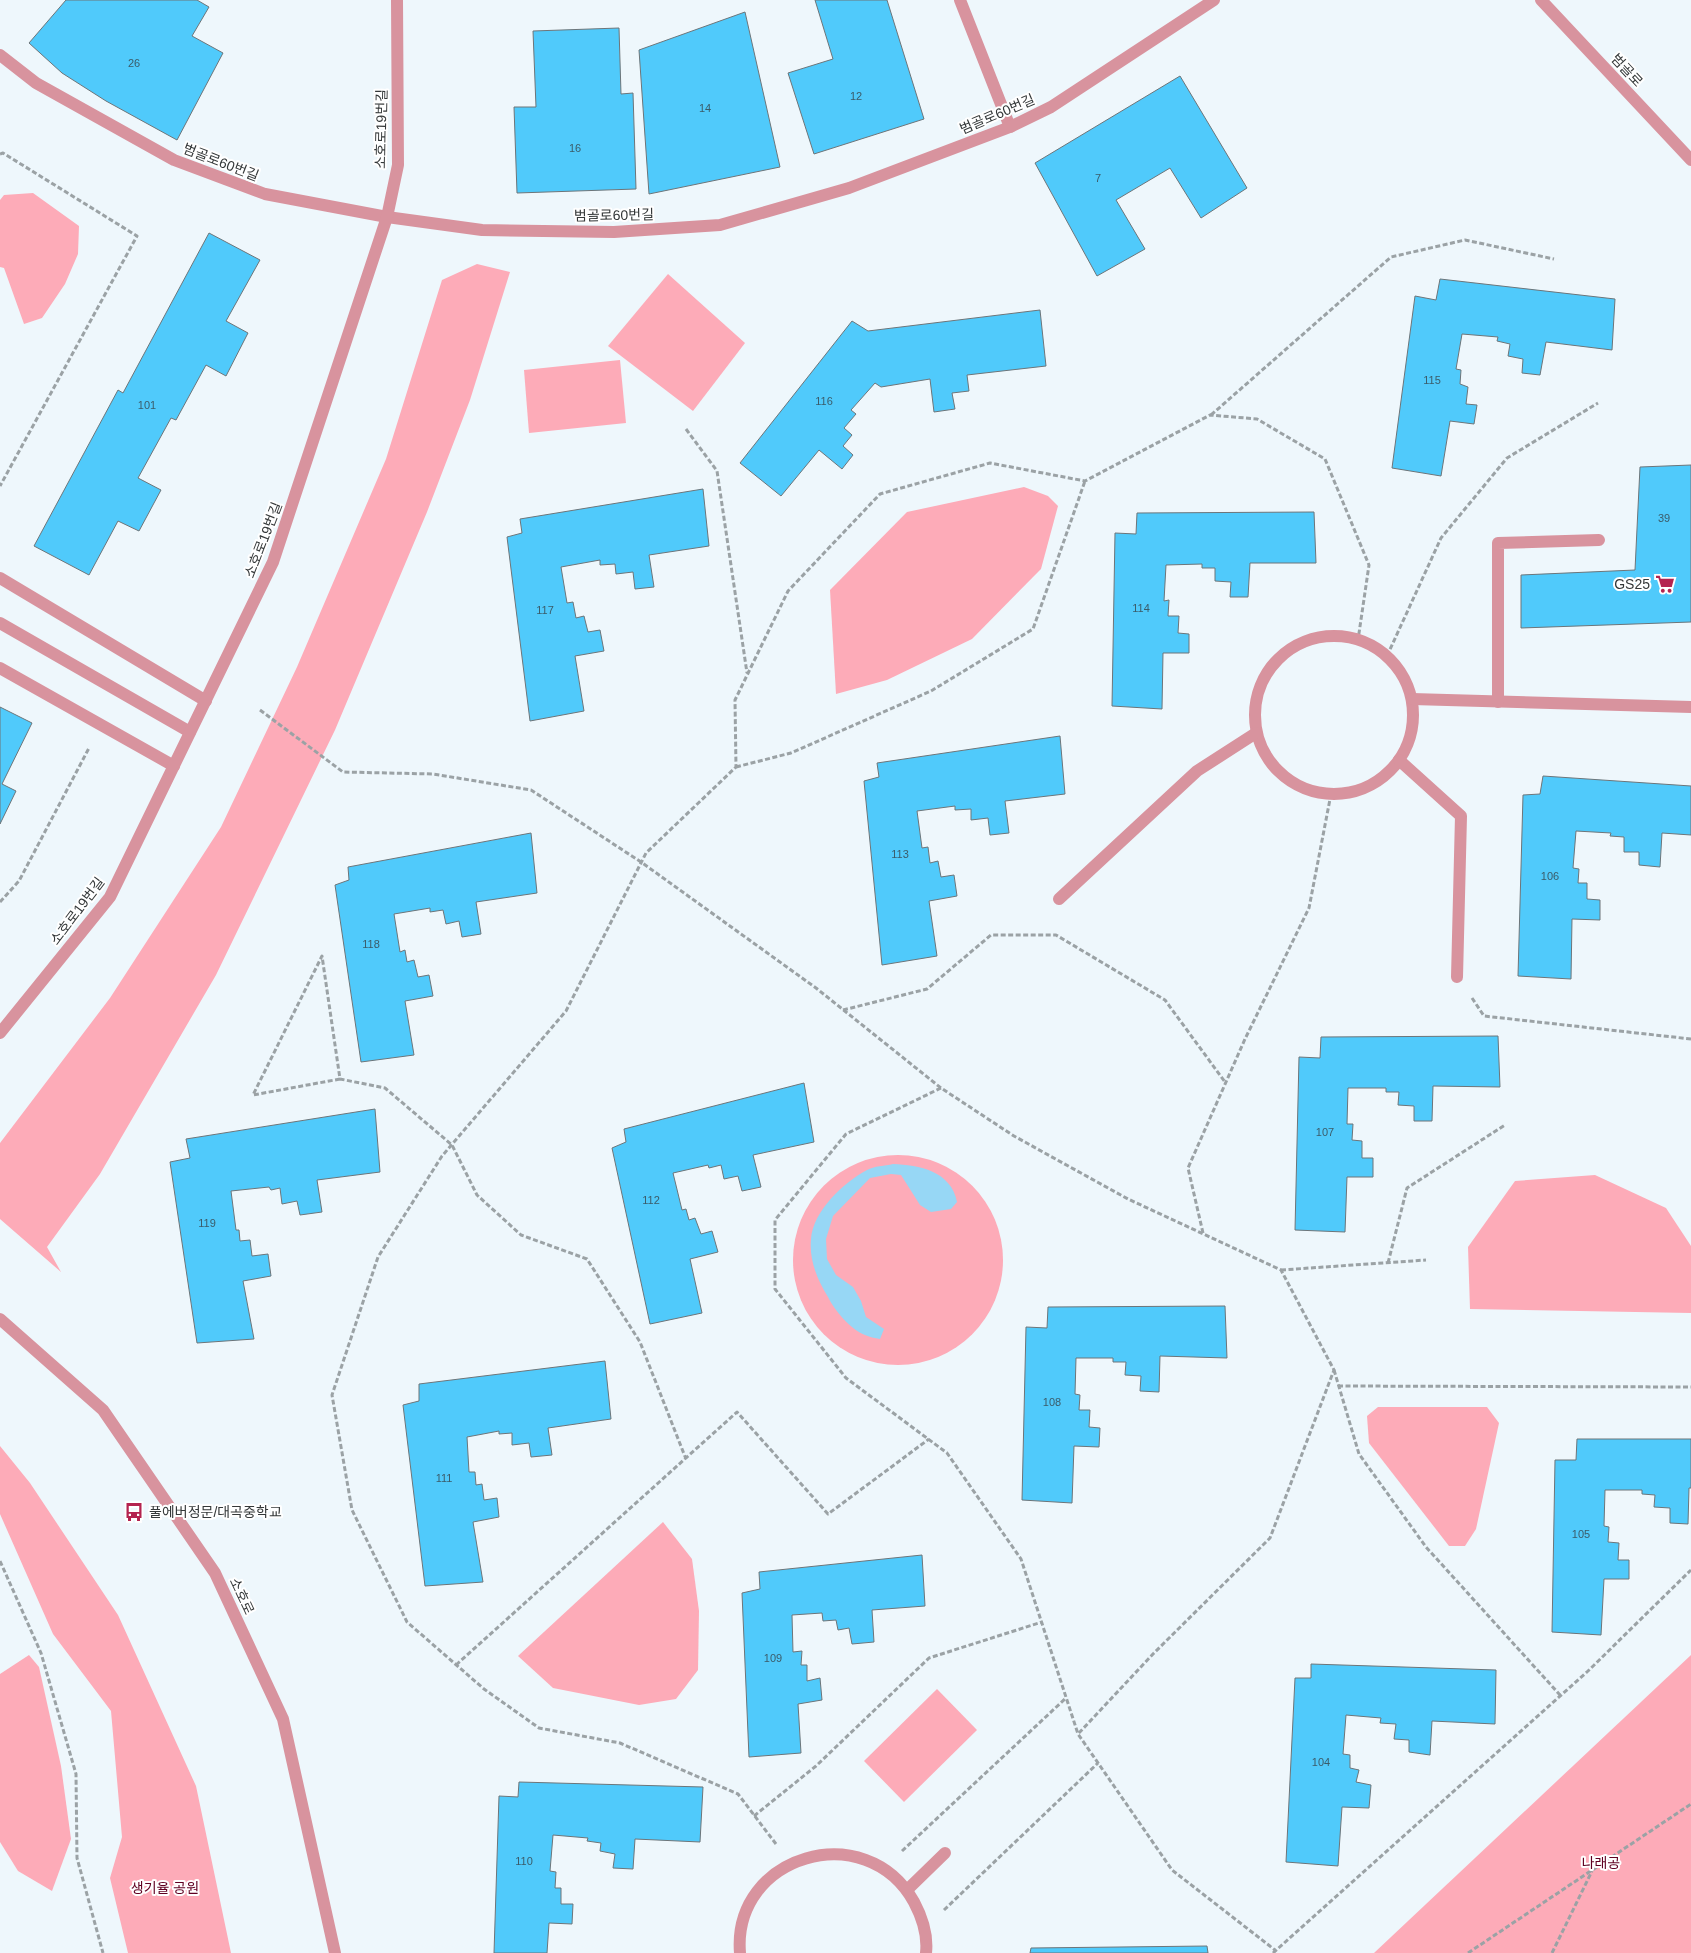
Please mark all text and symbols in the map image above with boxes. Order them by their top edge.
street label: 범골로 [1608,50,1646,90]
house number: 26 [128,57,140,69]
street label: 소호로19번길 [372,89,390,169]
house number: 12 [850,90,862,102]
street label: 범골로60번길 [957,91,1037,137]
house number: 14 [699,102,711,114]
street label: 범골로60번길 [181,140,261,184]
house number: 16 [569,142,581,154]
house number: 7 [1095,172,1101,184]
street label: 범골로60번길 [574,206,654,224]
house number: 115 [1423,374,1441,386]
house number: 116 [815,395,833,407]
house number: 101 [138,399,156,411]
street label: 소호로19번길 [241,500,285,580]
house number: 39 [1658,512,1670,524]
supermarket icon: GS25 [1654,573,1676,595]
place label: GS25 [1614,576,1650,592]
house number: 114 [1132,602,1150,614]
house number: 117 [536,604,554,616]
house number: 113 [891,848,909,860]
house number: 106 [1541,870,1559,882]
street label: 소호로19번길 [47,874,107,948]
house number: 118 [362,938,380,950]
house number: 107 [1316,1126,1334,1138]
house number: 112 [642,1194,660,1206]
house number: 119 [198,1217,216,1229]
house number: 108 [1043,1396,1061,1408]
house number: 111 [436,1472,452,1484]
bus stop icon: 풀에버정문/대곡중학교 [123,1501,145,1523]
place label: 풀에버정문/대곡중학교 [149,1504,282,1520]
house number: 105 [1572,1528,1590,1540]
street label: 소호로 [227,1575,257,1617]
house number: 109 [764,1652,782,1664]
house number: 104 [1312,1756,1330,1768]
house number: 110 [515,1855,533,1867]
park label: 나래공 [1582,1855,1620,1871]
park label: 생기율 공원 [131,1880,199,1896]

